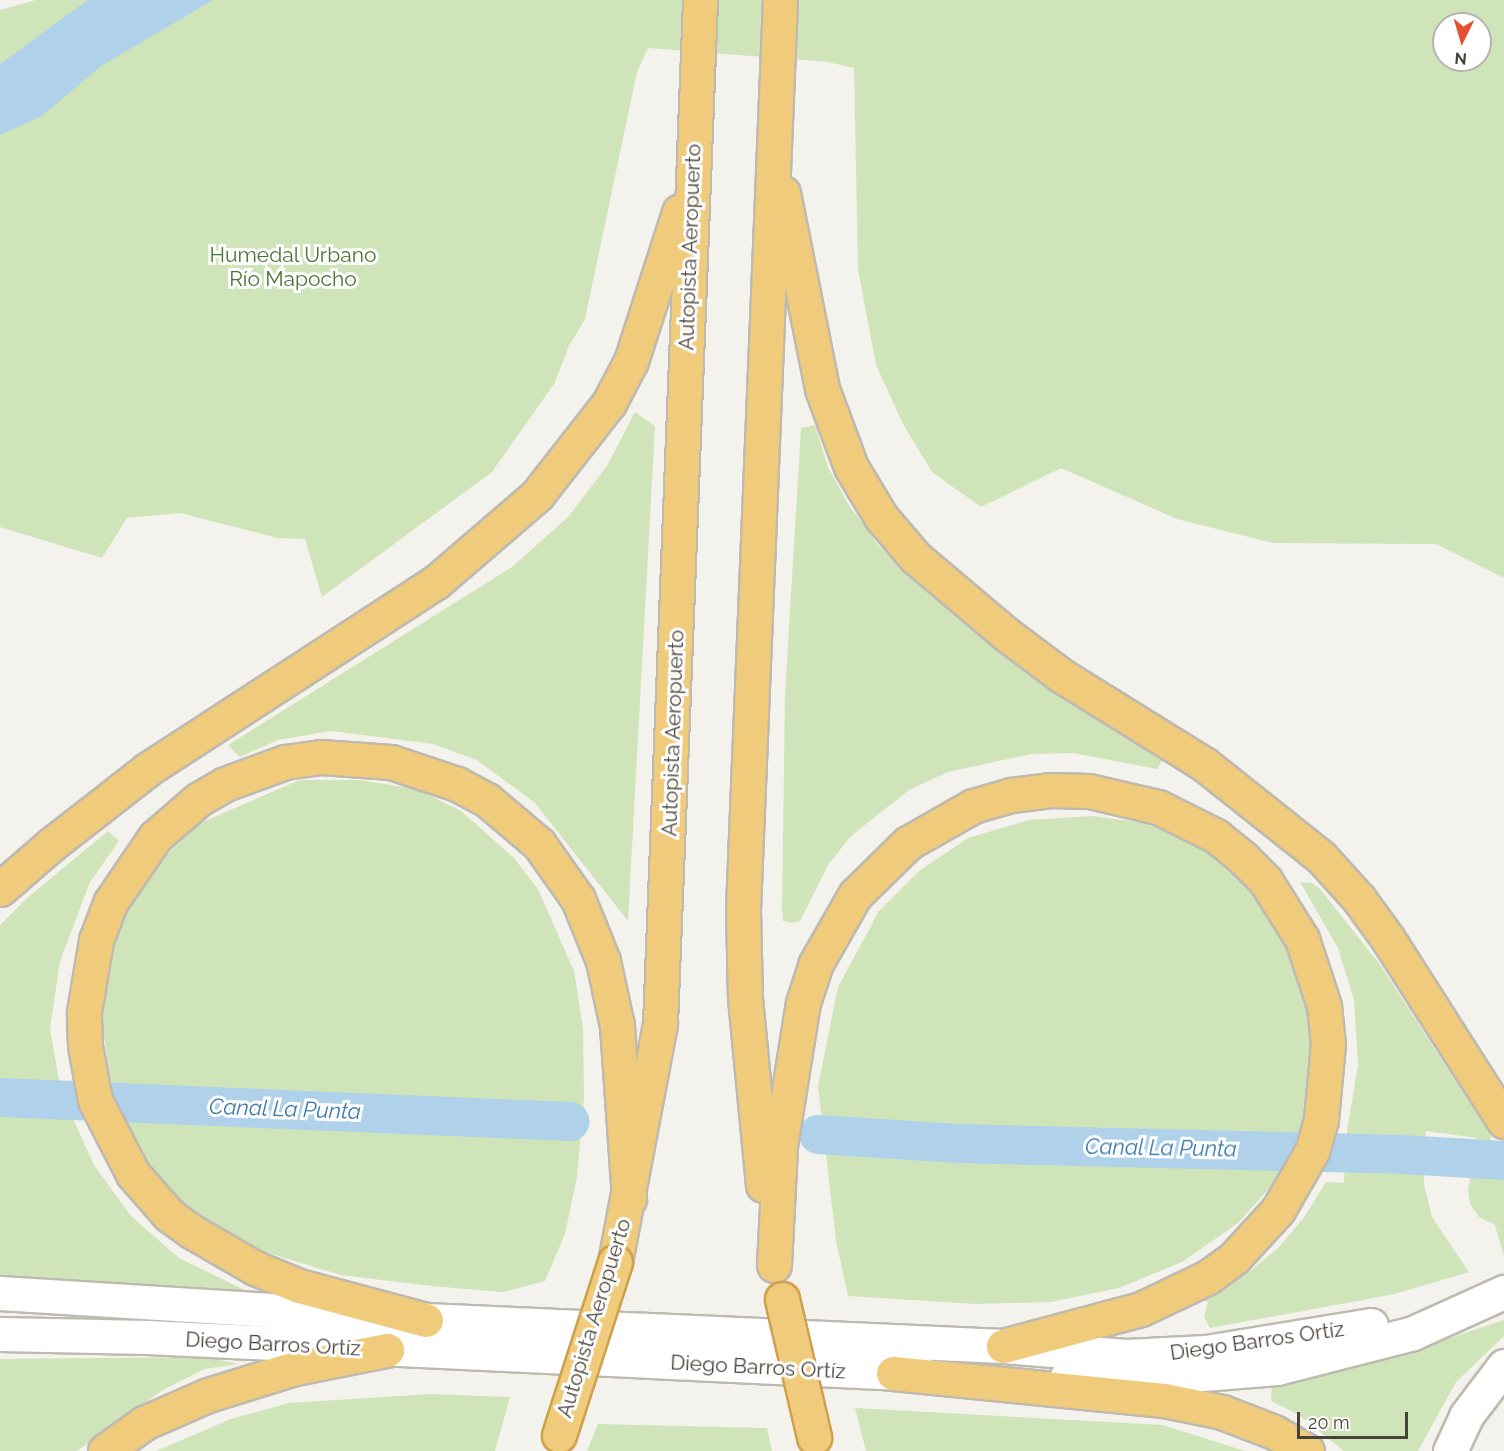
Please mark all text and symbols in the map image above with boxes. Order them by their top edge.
north arrow [1432,12,1492,72]
text: N [1454,48,1467,68]
street label: Autopista Aeropuerto [674,143,706,351]
park label: Humedal Urbano Río Mapocho [209,242,377,292]
street label: Autopista Aeropuerto [657,629,689,837]
water label: Canal La Punta [208,1093,362,1125]
water label: Canal La Punta [1084,1133,1238,1163]
street label: Autopista Aeropuerto [552,1215,636,1421]
street label: Diego Barros Ortíz [1168,1316,1346,1366]
street label: Diego Barros Ortíz [185,1327,361,1361]
street label: Diego Barros Ortíz [670,1350,846,1384]
scale bar [1300,1400,1411,1438]
text: 20 m [1308,1412,1350,1433]

